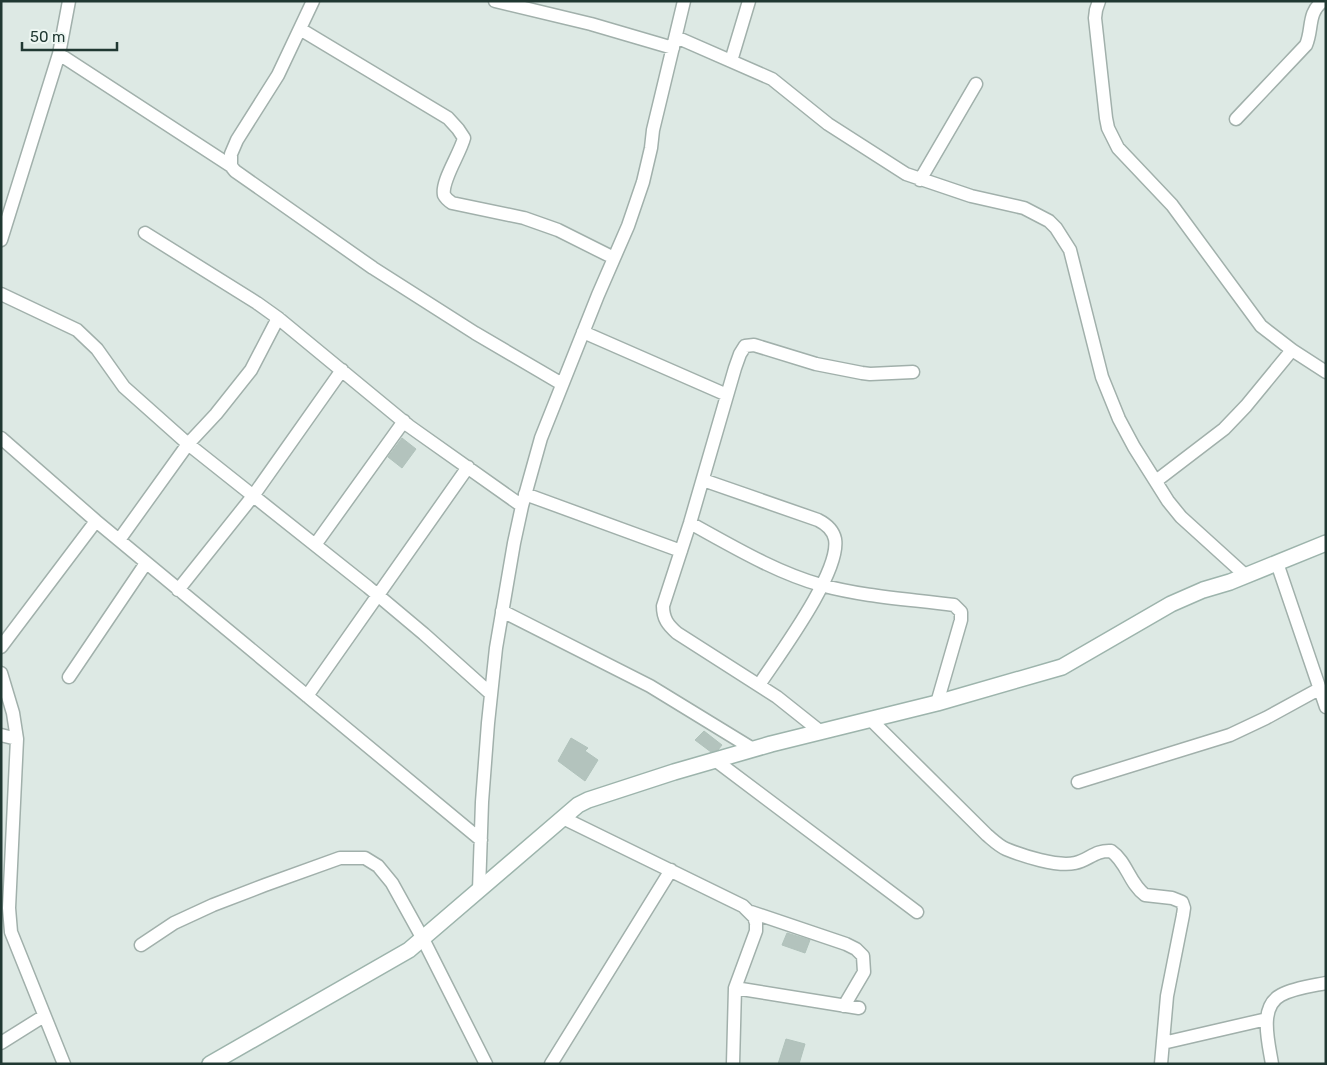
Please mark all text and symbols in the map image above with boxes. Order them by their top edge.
scale bar [22,20,118,52]
text: 50 m [30,28,65,46]

